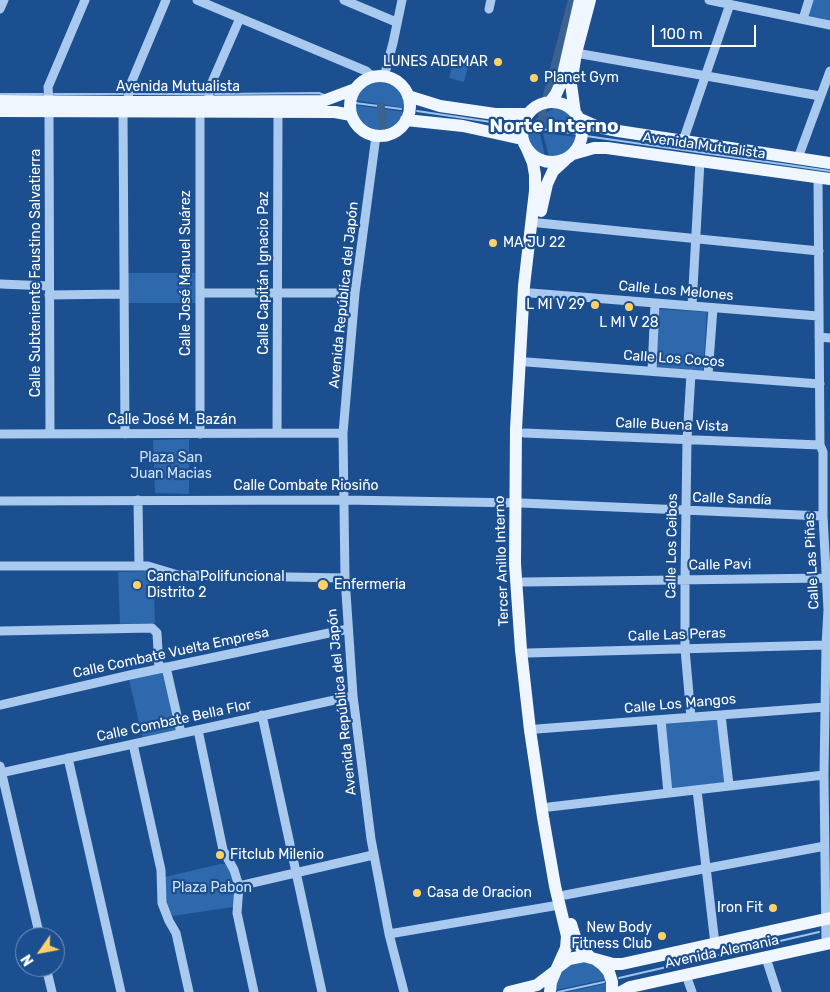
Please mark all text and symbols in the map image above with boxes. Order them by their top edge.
scale bar [655,15,759,47]
text: 100 m [660,25,702,43]
place label: LUNES ADEMAR [383,54,488,70]
marker: LUNES ADEMAR [492,56,504,68]
place label: Planet Gym [544,70,619,86]
marker: Planet Gym [528,72,540,84]
street label: Avenida Mutualista [116,79,240,95]
district label: Norte Interno [490,116,618,138]
street label: Avenida Mutualista [641,129,767,163]
street label: Calle Subteniente Faustino Salvatierra [28,149,44,397]
street label: Calle José Manuel Suárez [178,190,194,356]
street label: Calle Capitán Ignacio Paz [256,191,272,355]
street label: Avenida República del Japón [326,201,362,389]
place label: MA JU 22 [503,235,565,251]
marker: MA JU 22 [487,237,499,249]
street label: Calle Los Melones [618,278,734,304]
place label: L MI V 29 [526,297,585,313]
marker: L MI V 29 [589,299,601,311]
marker: L MI V 28 [623,301,635,313]
place label: L MI V 28 [599,315,659,331]
street label: Calle Los Cocos [623,347,725,371]
street label: Calle José M. Bazán [108,412,236,428]
street label: Calle Buena Vista [615,415,729,435]
park label: Plaza San Juan Macias [130,450,212,482]
street label: Calle Combate Riosiño [233,478,379,494]
street label: Calle Sandía [692,489,772,509]
street label: Calle Los Ceibos [663,493,681,599]
street label: Tercer Anillo Interno [491,495,513,627]
street label: Calle Las Piñas [801,512,823,610]
street label: Calle Pavi [689,556,751,574]
place label: Cancha Polifuncional Distrito 2 [147,569,285,602]
place label: Enfermeria [334,577,406,593]
marker: Enfermeria [316,578,330,592]
marker: Cancha Polifuncional Distrito 2 [131,579,143,591]
street label: Avenida República del Japón [324,608,360,796]
street label: Calle Combate Vuelta Empresa [72,624,270,682]
street label: Calle Las Peras [628,625,726,645]
street label: Calle Los Mangos [623,691,737,717]
street label: Calle Combate Bella Flor [95,696,253,746]
place label: Fitclub Milenio [230,847,324,863]
marker: Fitclub Milenio [214,849,226,861]
park label: Plaza Pabon [172,880,252,896]
place label: Casa de Oracion [427,885,532,901]
marker: Casa de Oracion [411,887,423,899]
place label: Iron Fit [717,900,763,916]
marker: Iron Fit [767,902,779,914]
place label: New Body Fitness Club [571,920,652,952]
north arrow [15,927,65,977]
marker: New Body Fitness Club [656,930,668,942]
street label: Avenida Alemania [664,932,780,972]
text: N [18,951,38,969]

